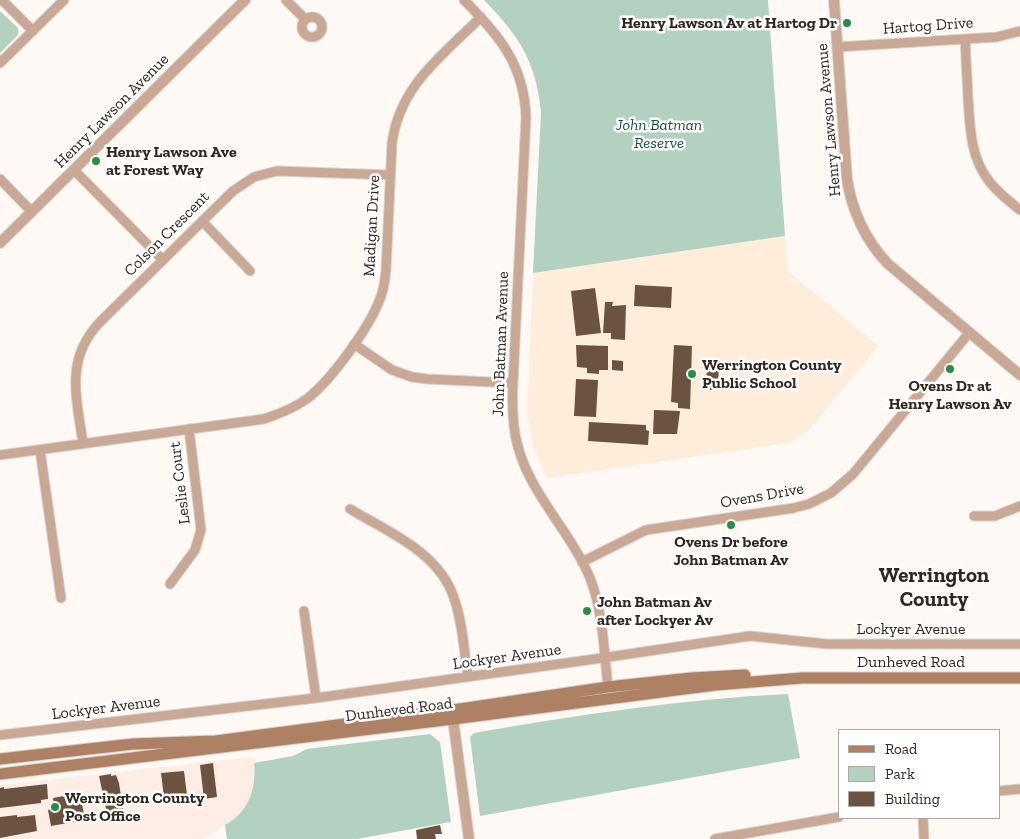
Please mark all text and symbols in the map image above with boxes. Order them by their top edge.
place label: Henry Lawson Av at Hartog Dr [621,13,837,33]
street label: Hartog Drive [882,13,974,39]
marker: Henry Lawson Av at Hartog Dr [841,17,853,29]
street label: Henry Lawson Avenue [813,43,845,197]
street label: Henry Lawson Avenue [51,50,173,172]
park label: John Batman Reserve [616,115,702,153]
place label: Henry Lawson Ave at Forest Way [106,142,237,180]
marker: Henry Lawson Ave at Forest Way [90,155,102,167]
street label: Madigan Drive [360,175,384,277]
street label: Colson Crescent [120,187,214,281]
street label: John Batman Avenue [489,271,513,417]
place label: Werrington County Public School [702,355,842,393]
marker: Ovens Dr at Henry Lawson Av [944,363,956,375]
marker: Werrington County Public School [686,368,698,380]
place label: Ovens Dr at Henry Lawson Av [888,376,1012,414]
street label: Leslie Court [165,440,195,526]
street label: Ovens Drive [719,479,805,513]
marker: Ovens Dr before John Batman Av [725,519,737,531]
place label: Ovens Dr before John Batman Av [673,532,789,570]
district label: Werrington County [879,563,989,613]
place label: John Batman Av after Lockyer Av [597,592,713,630]
marker: John Batman Av after Lockyer Av [581,605,593,617]
street label: Lockyer Avenue [856,619,966,639]
street label: Lockyer Avenue [452,640,562,674]
street label: Dunheved Road [857,652,965,672]
street label: Lockyer Avenue [51,692,161,724]
street label: Dunheved Road [344,694,454,726]
legend [838,729,1000,819]
text: Road [885,740,917,758]
text: Park [885,765,915,783]
place label: Werrington County Post Office [65,788,205,826]
text: Building [885,790,940,808]
marker: Werrington County Post Office [49,801,61,813]

